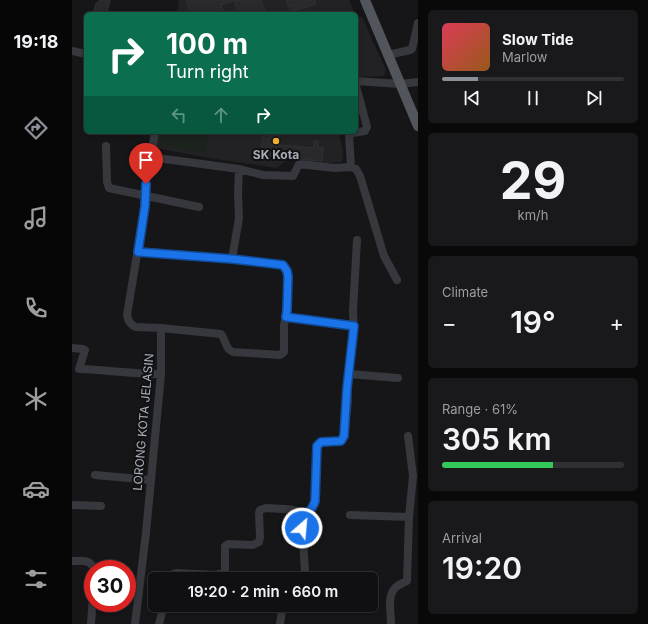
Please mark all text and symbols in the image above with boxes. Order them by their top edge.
text: 100 m [166,27,248,61]
icon: right [100,28,152,80]
text: Slow Tide [502,30,574,49]
text: 19:18 [14,31,58,52]
text: Marlow [502,49,548,65]
text: Turn right [166,61,249,82]
icon: previous [461,87,483,109]
icon: pause [522,87,544,109]
icon: next [583,87,605,109]
icon: left [168,104,190,126]
icon: ahead [210,104,232,126]
icon: right [252,104,274,126]
icon: directions [22,114,50,142]
marker: SK Kota [271,136,281,146]
pin [129,143,163,184]
place label: SK Kota [253,147,299,162]
icon: arrive [135,149,157,171]
text: 29 [500,149,566,212]
icon: music [22,204,50,232]
text: km/h [518,207,548,223]
text: Climate [442,284,488,300]
icon: phone [22,294,50,322]
text: 19° [510,304,556,340]
text: − [442,310,457,336]
text: + [609,310,624,336]
street label: LORONG KOTA JELASIN [130,353,156,491]
icon: climate [22,385,50,413]
text: Range · 61% [442,401,518,417]
text: 305 km [442,421,551,457]
icon: car [22,475,50,503]
position arrow [281,507,323,549]
text: Arrival [442,530,482,546]
text: 19:20 [442,550,522,586]
speed limit sign: 30 [84,560,136,612]
icon: filters [22,565,50,593]
text: 19:20 · 2 min · 660 m [188,582,338,601]

